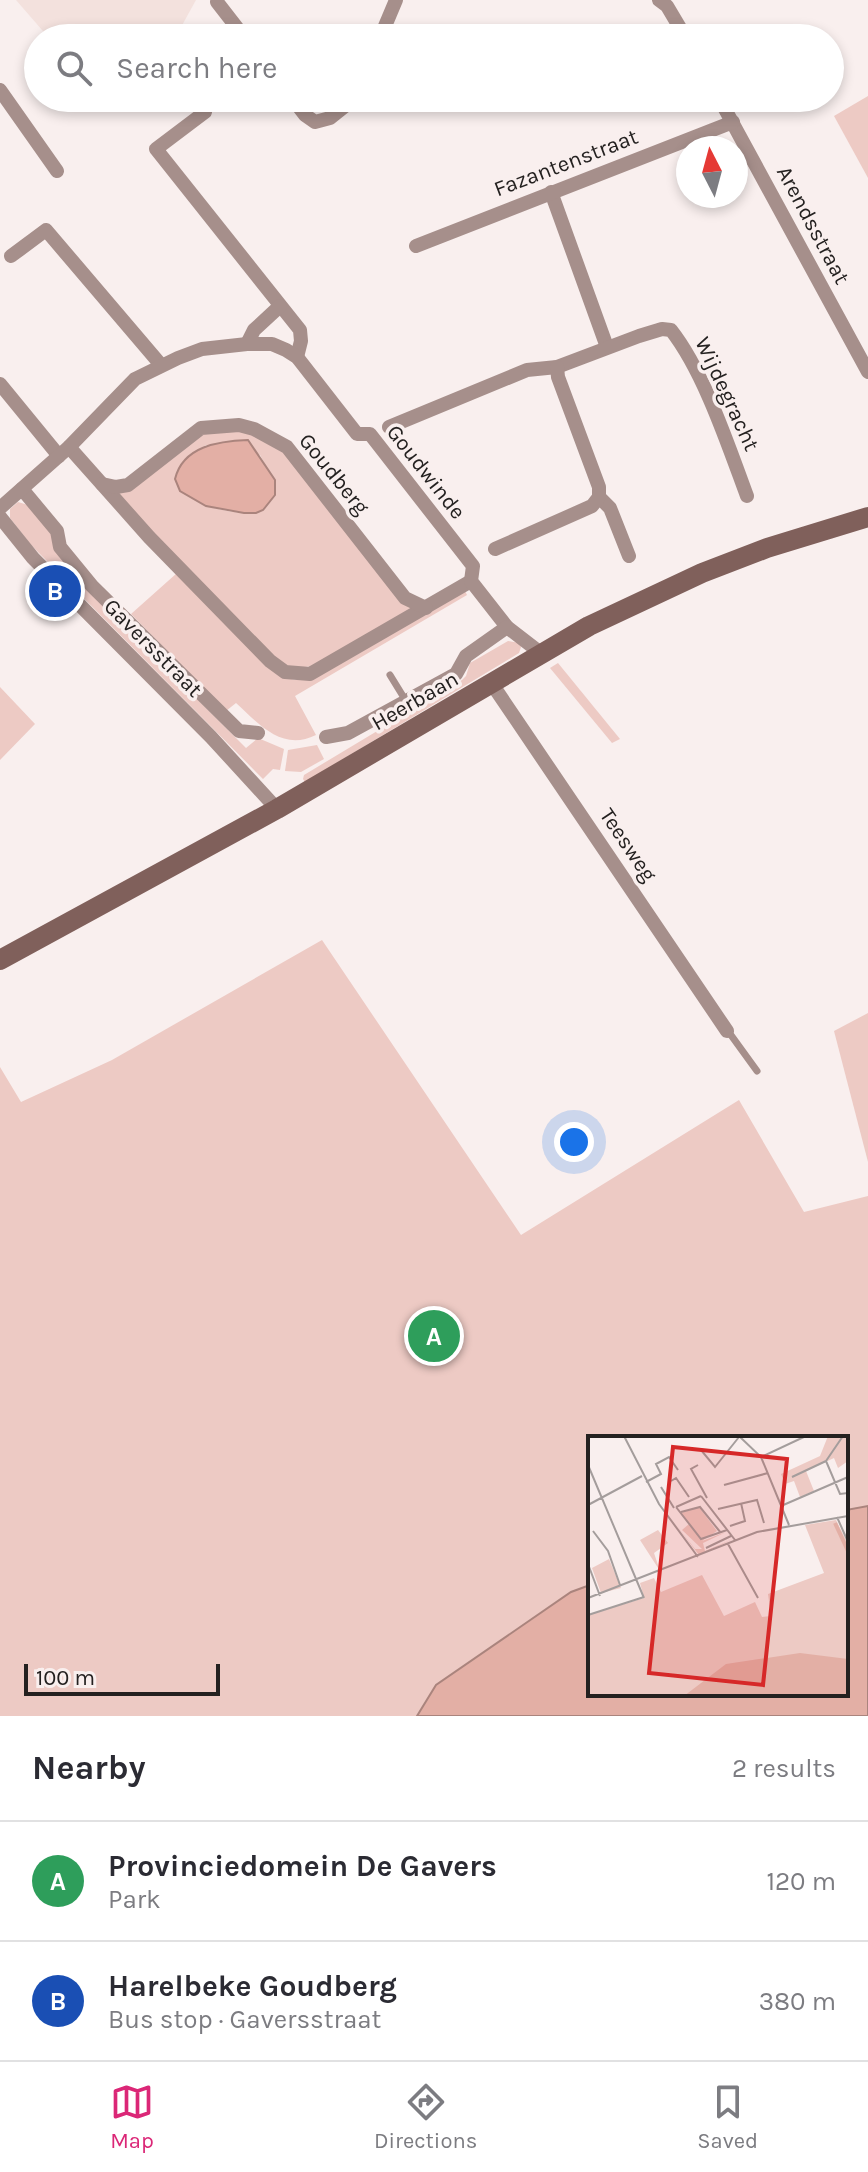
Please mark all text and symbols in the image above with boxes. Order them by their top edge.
search box [24,24,844,112]
icon: search [52,46,96,90]
text: Search here [116,50,277,86]
street label: Fazantenstraat [490,124,642,202]
north arrow [676,136,748,208]
street label: Arendsstraat [771,161,855,289]
street label: Wijdegracht [689,333,765,455]
street label: Goudwinde [381,420,471,524]
street label: Goudberg [293,428,375,520]
pin: B [29,561,81,621]
street label: Gaversstraat [98,593,208,703]
street label: Heerbaan [367,666,463,736]
street label: Teesweg [594,803,662,887]
your location [554,1122,594,1162]
pin: A [408,1306,460,1366]
inset map [588,1436,848,1696]
scale bar [24,1660,220,1696]
text: 100 m [36,1665,95,1691]
text: Nearby [32,1748,146,1788]
text: 2 results [732,1753,836,1784]
text: Provinciedomein De Gavers [108,1848,497,1884]
text: A [50,1866,66,1897]
text: 120 m [766,1866,836,1897]
text: Park [108,1884,161,1915]
text: Harelbeke Goudberg [108,1968,397,2004]
text: B [50,1986,66,2017]
text: 380 m [759,1986,836,2017]
text: Bus stop · Gaversstraat [108,2004,381,2035]
tab: Map [110,2080,154,2154]
tab: Directions [374,2080,477,2154]
tab: Saved [697,2080,758,2154]

